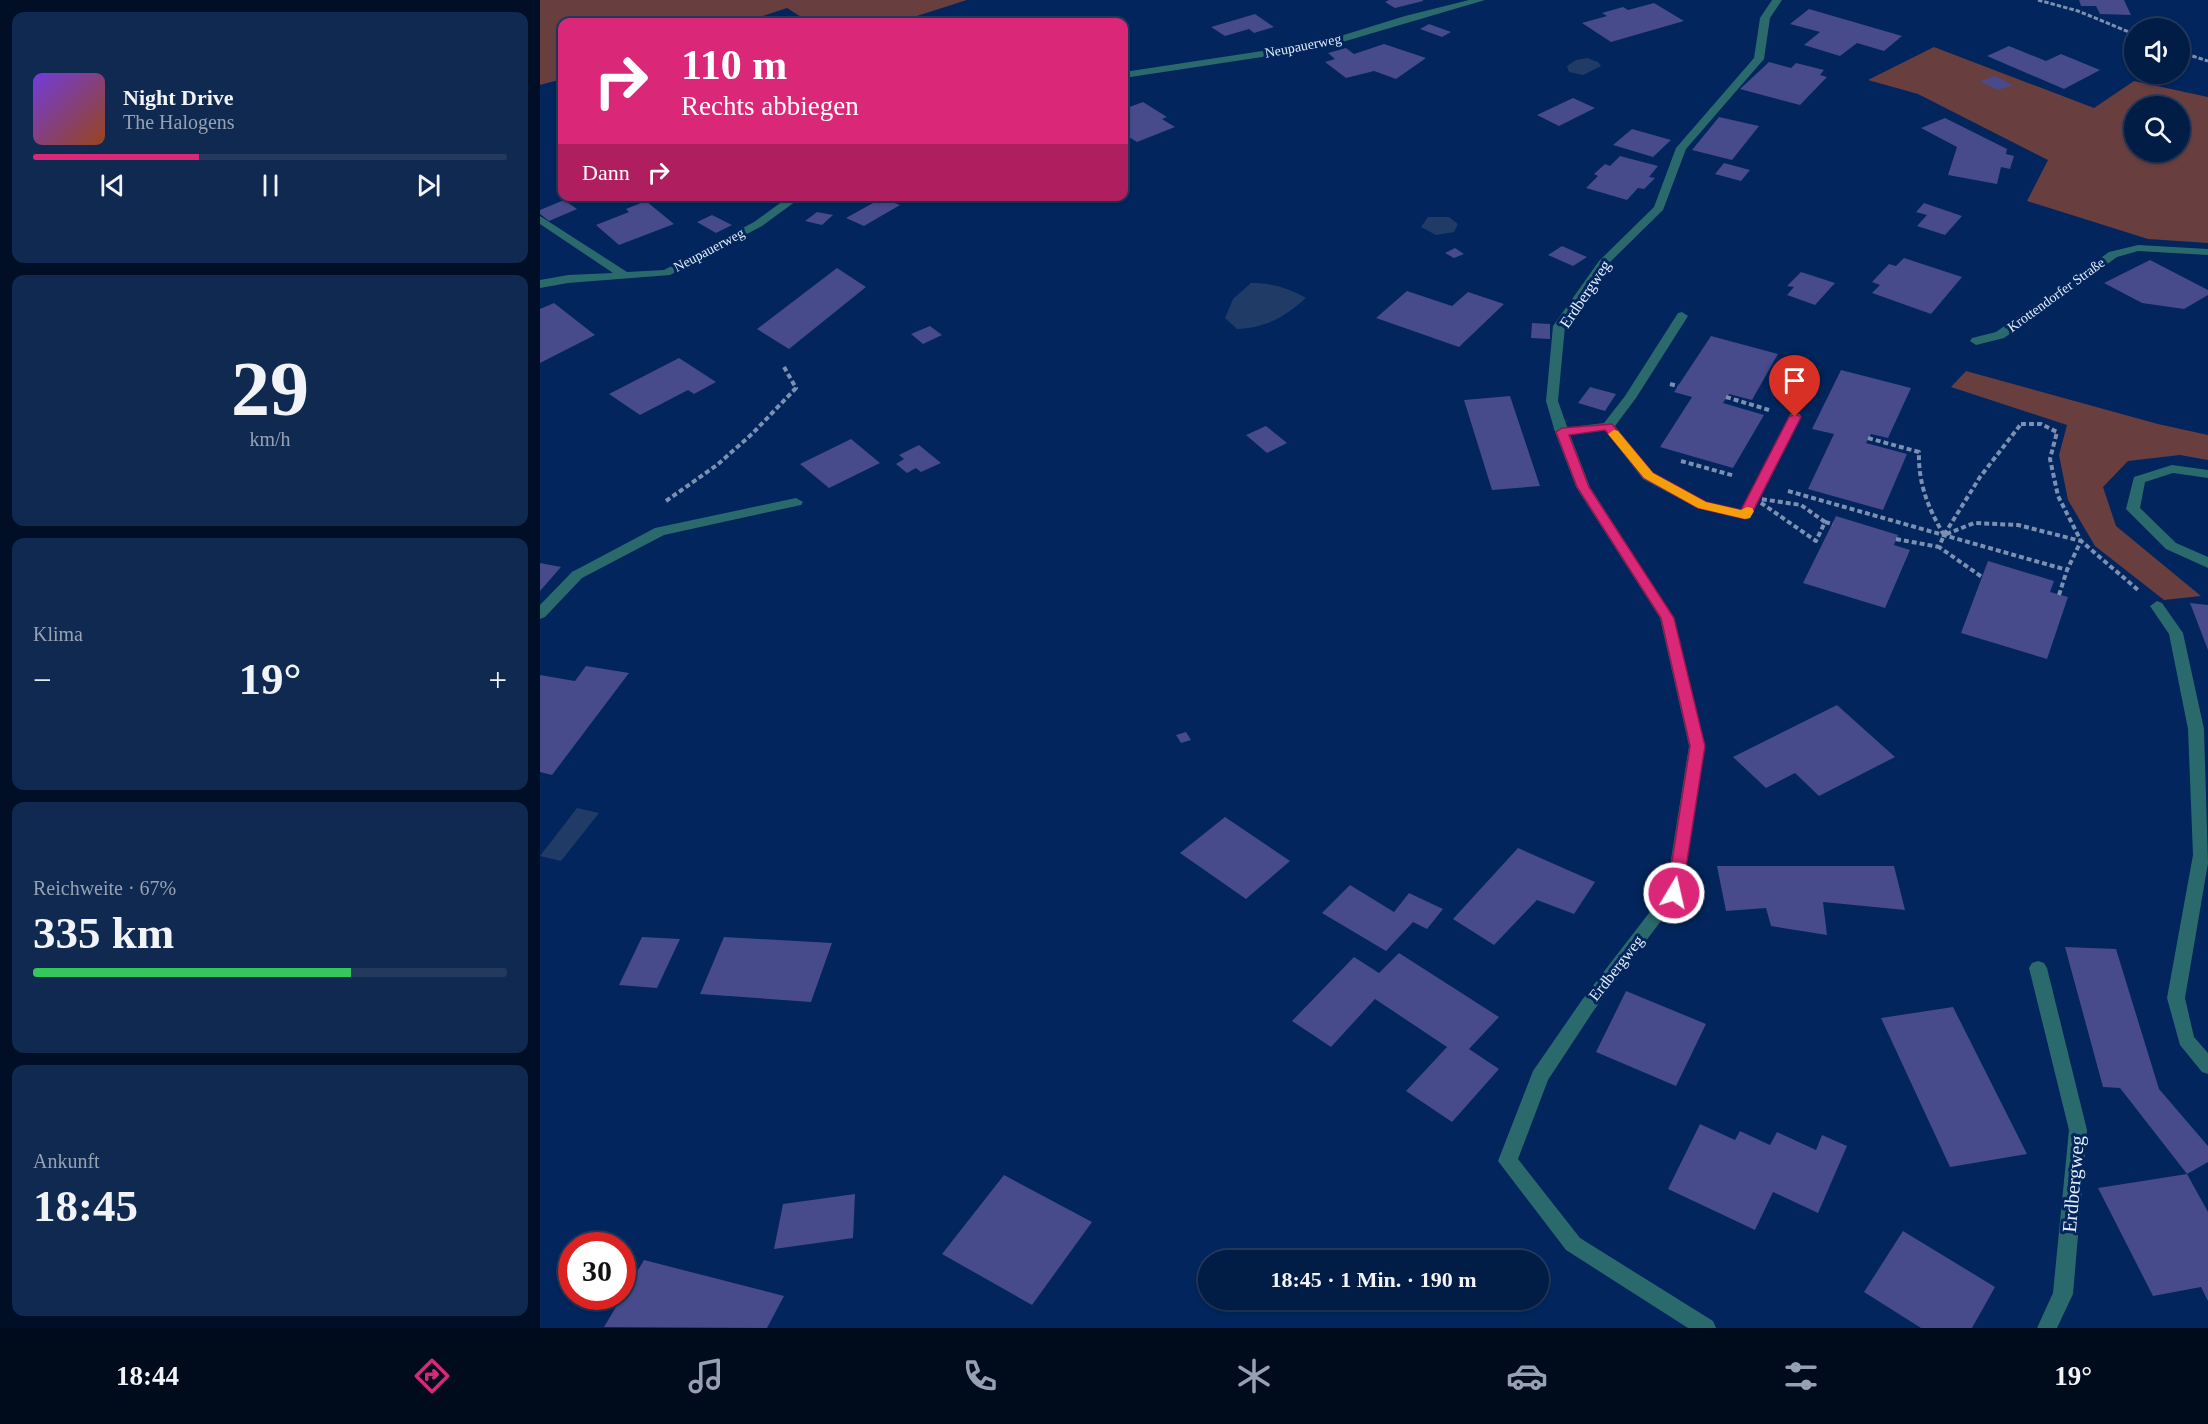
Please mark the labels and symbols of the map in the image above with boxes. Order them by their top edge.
street label: Neupauerweg [1263,31,1343,61]
street label: Neupauerweg [671,225,747,275]
street label: Krottendorfer Straße [2005,255,2107,335]
street label: Erdbergweg [1556,257,1615,332]
pin [1769,355,1820,417]
position arrow [1642,861,1706,925]
street label: Erdbergweg [1585,932,1647,1005]
street label: Erdbergweg [2058,1135,2089,1234]
speed limit sign: 30 [558,1232,636,1310]

